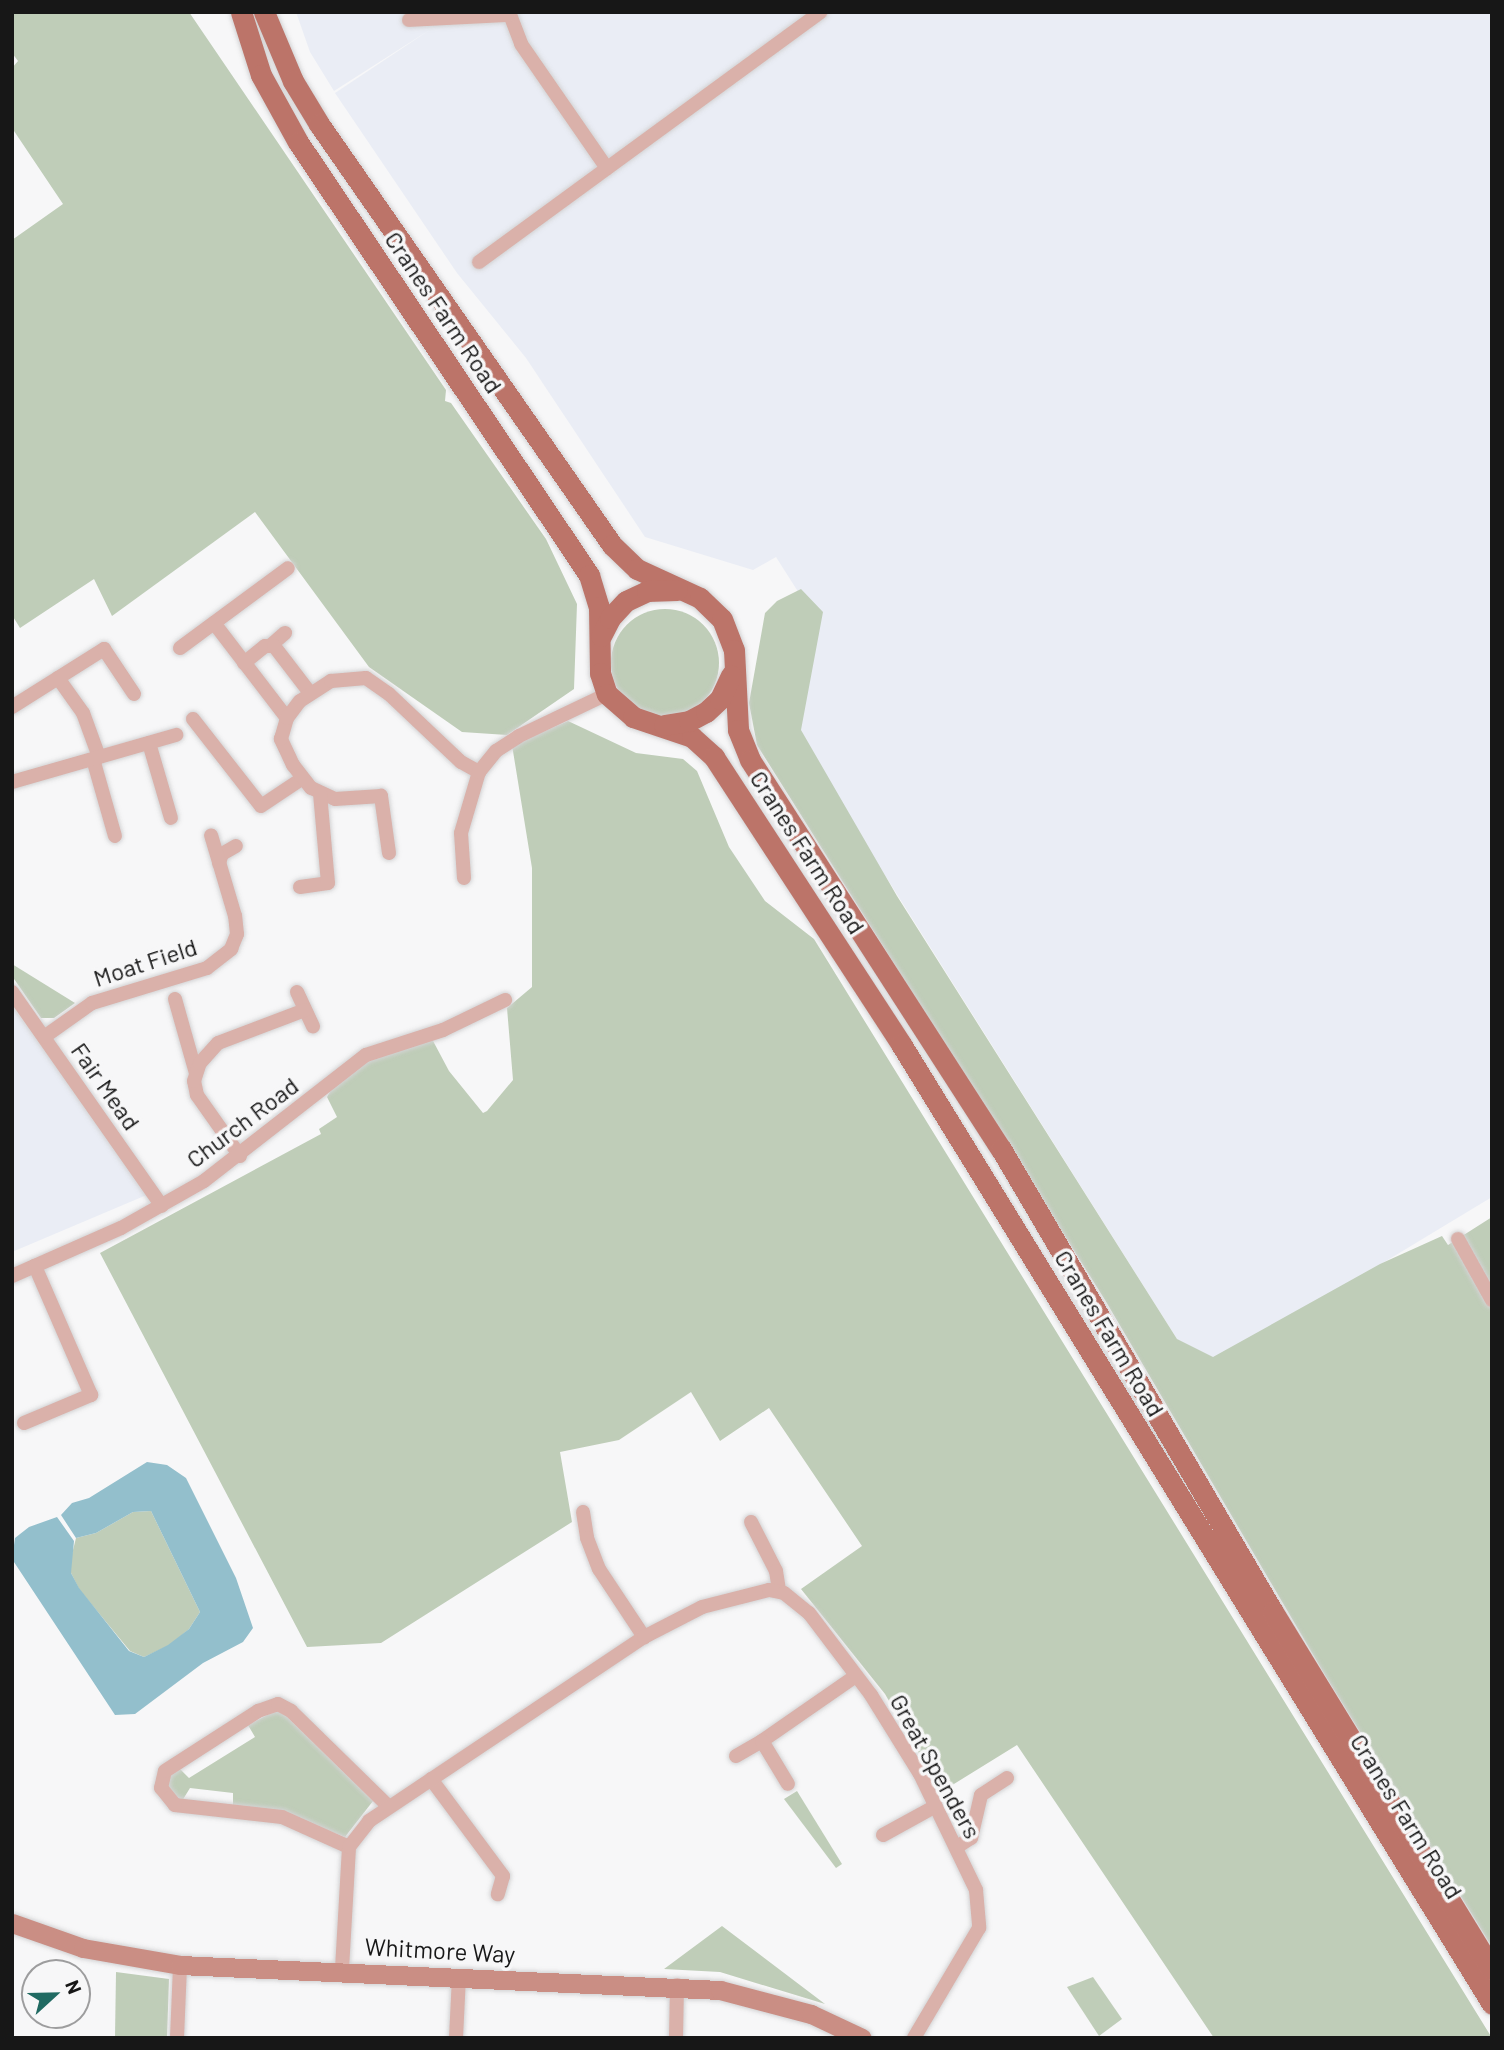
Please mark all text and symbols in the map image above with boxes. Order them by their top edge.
street label: Cranes Farm Road [379,226,509,398]
street label: Cranes Farm Road [745,765,871,939]
street label: Moat Field [90,932,200,992]
street label: Fair Mead [66,1037,146,1135]
street label: Church Road [181,1071,303,1173]
street label: Cranes Farm Road [1049,1245,1171,1421]
street label: Great Spenders [885,1689,987,1843]
street label: Cranes Farm Road [1345,1728,1469,1904]
street label: Whitmore Way [364,1932,516,1968]
north arrow [21,1959,91,2029]
text: N [61,1977,87,1997]

